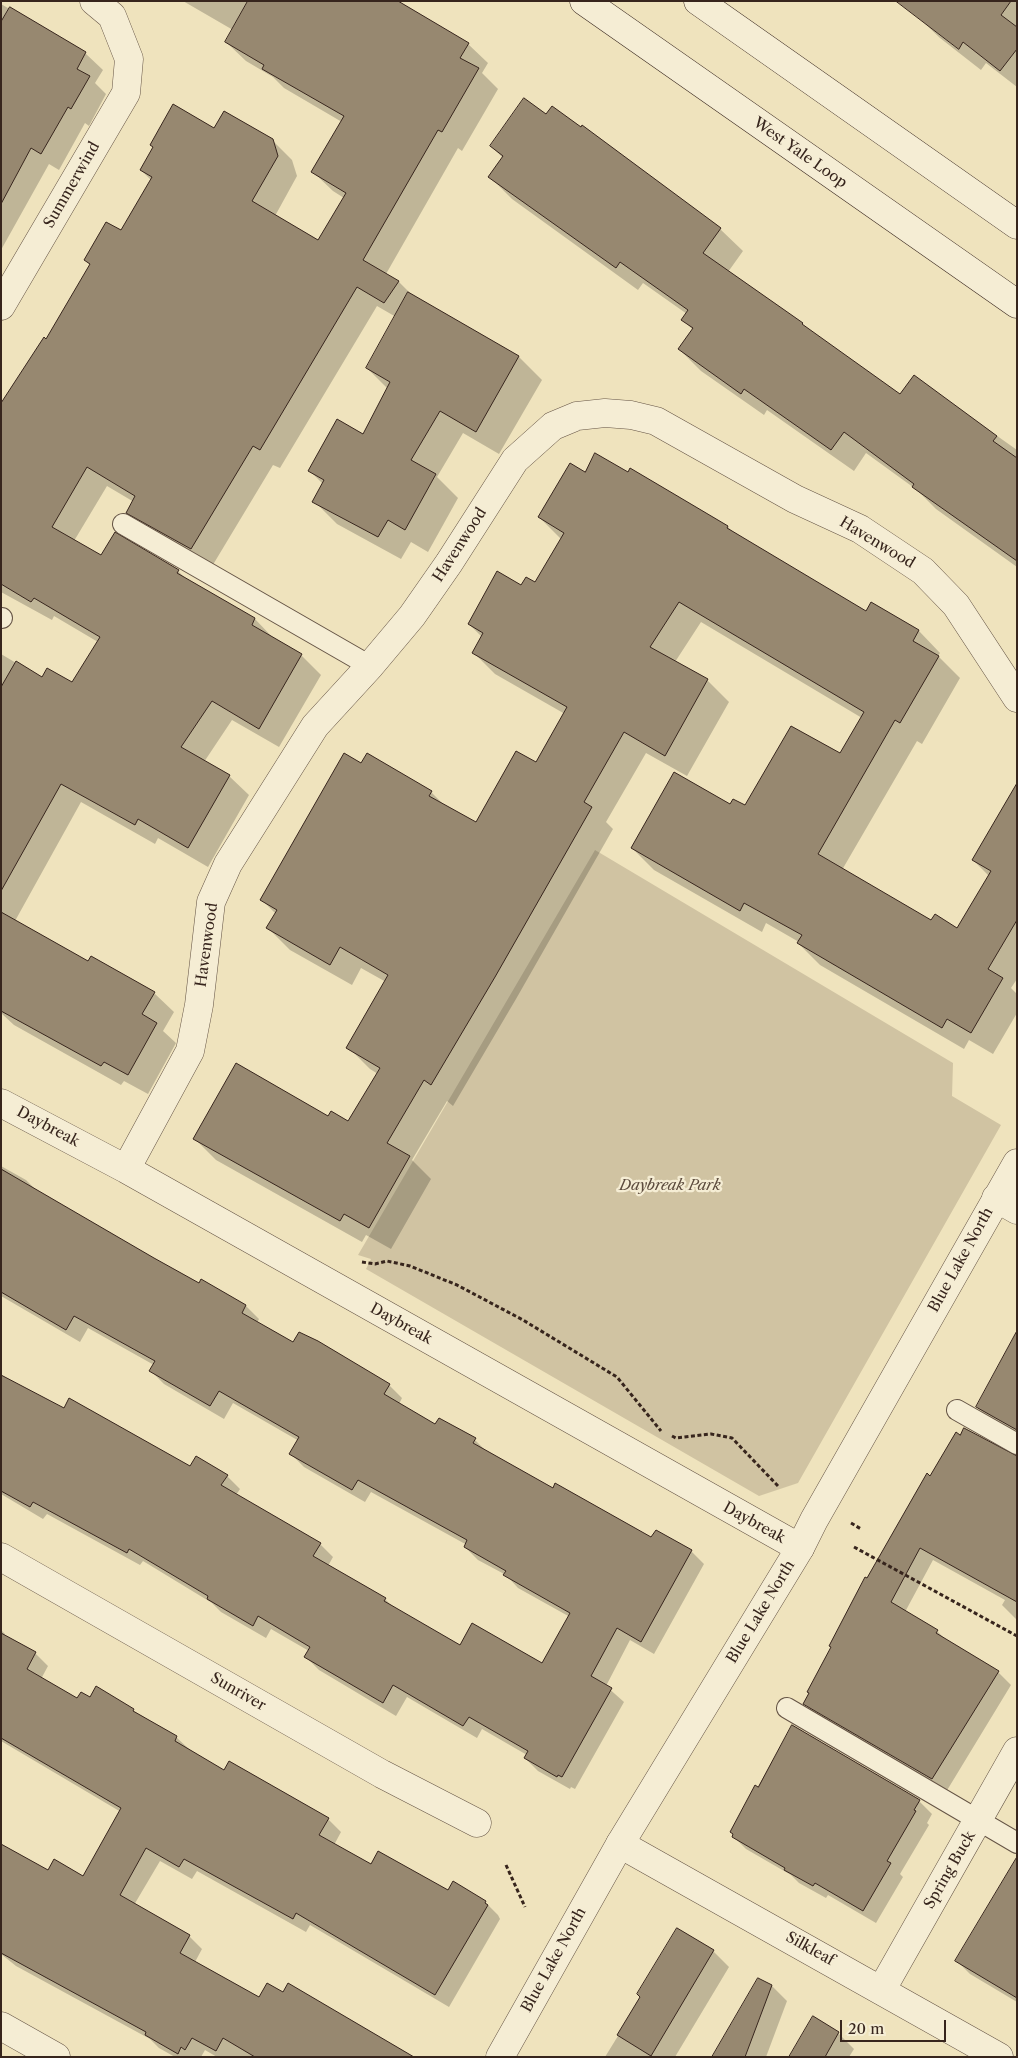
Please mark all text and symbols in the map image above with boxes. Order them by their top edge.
street label: West Yale Loop [749,114,851,192]
street label: Summerwind [40,139,104,231]
street label: Havenwood [429,504,491,586]
street label: Havenwood [836,513,918,573]
street label: Havenwood [192,902,222,988]
street label: Daybreak [14,1103,82,1151]
park label: Daybreak Park [619,1177,721,1195]
street label: Blue Lake North [925,1205,997,1315]
street label: Daybreak [367,1300,435,1348]
street label: Daybreak [720,1499,788,1547]
street label: Blue Lake North [723,1557,799,1667]
street label: Sunriver [207,1669,269,1715]
street label: Spring Buck [921,1828,979,1912]
street label: Blue Lake North [518,1905,590,2015]
street label: Silkleaf [783,1928,837,1970]
scale bar [843,2010,949,2042]
text: 20 m [848,2019,884,2038]

